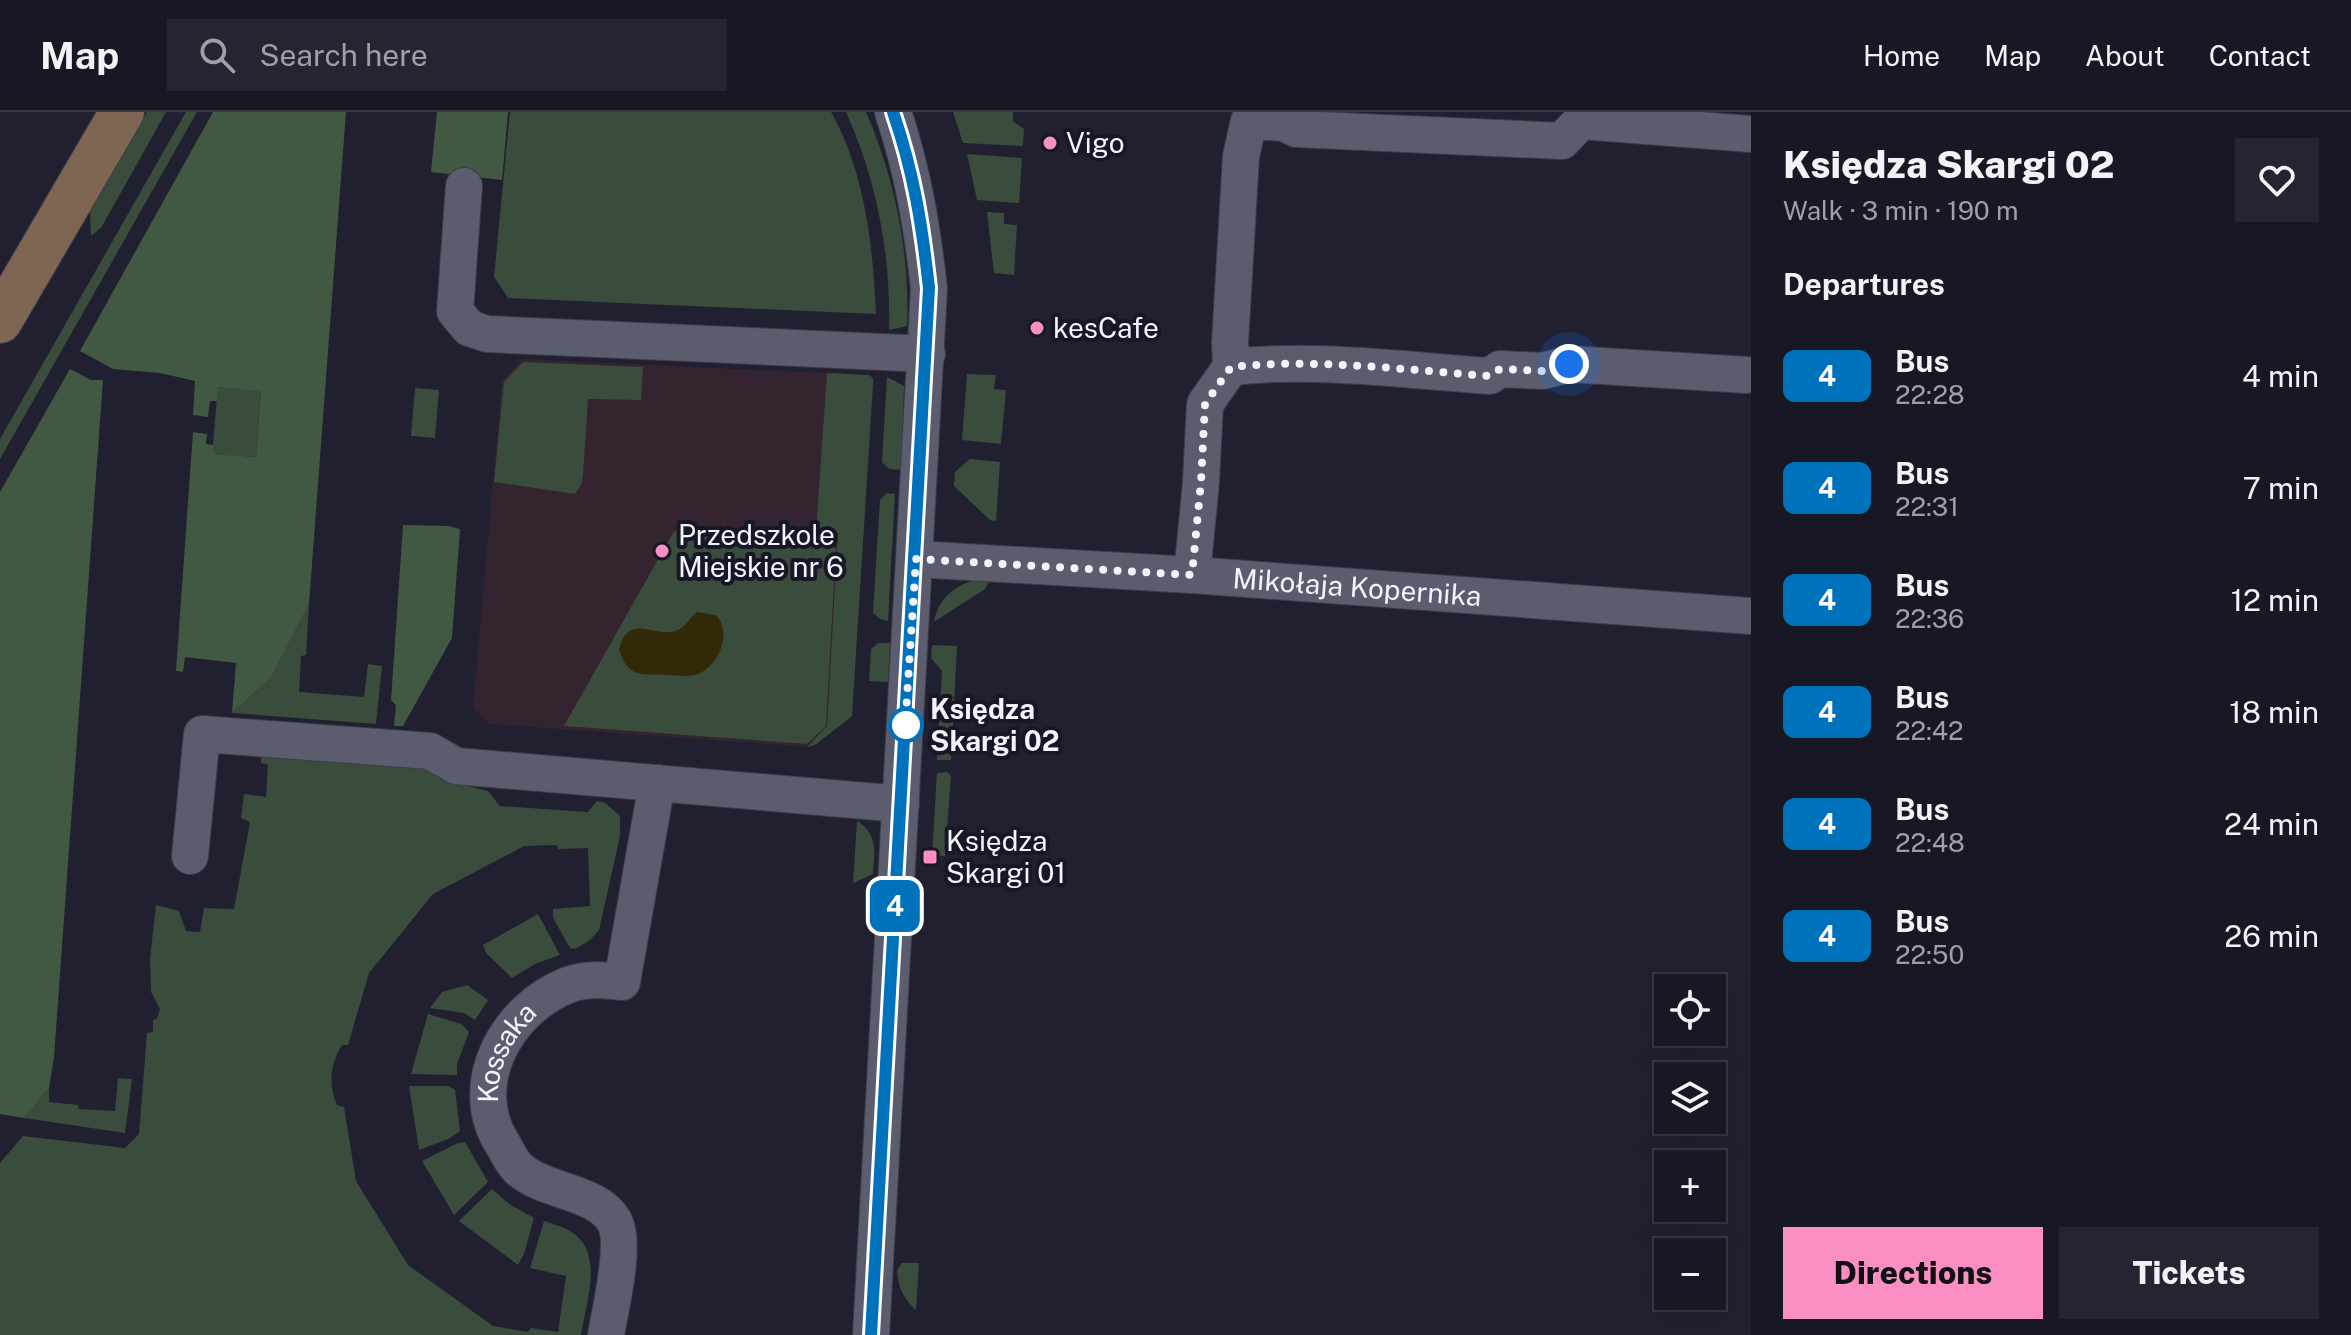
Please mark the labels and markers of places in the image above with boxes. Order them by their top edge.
place label: Vigo [1066,126,1125,159]
marker: Vigo [1041,134,1059,152]
place label: kesCafe [1053,311,1159,344]
marker: kesCafe [1028,319,1046,337]
place label: Przedszkole Miejskie nr 6 [678,518,844,583]
marker: Przedszkole Miejskie nr 6 [653,542,671,560]
place label: Księdza Skargi 02 [930,692,1060,757]
marker: Księdza Skargi 02 [889,708,923,742]
place label: Księdza Skargi 01 [946,824,1066,889]
marker: Księdza Skargi 01 [921,848,939,866]

